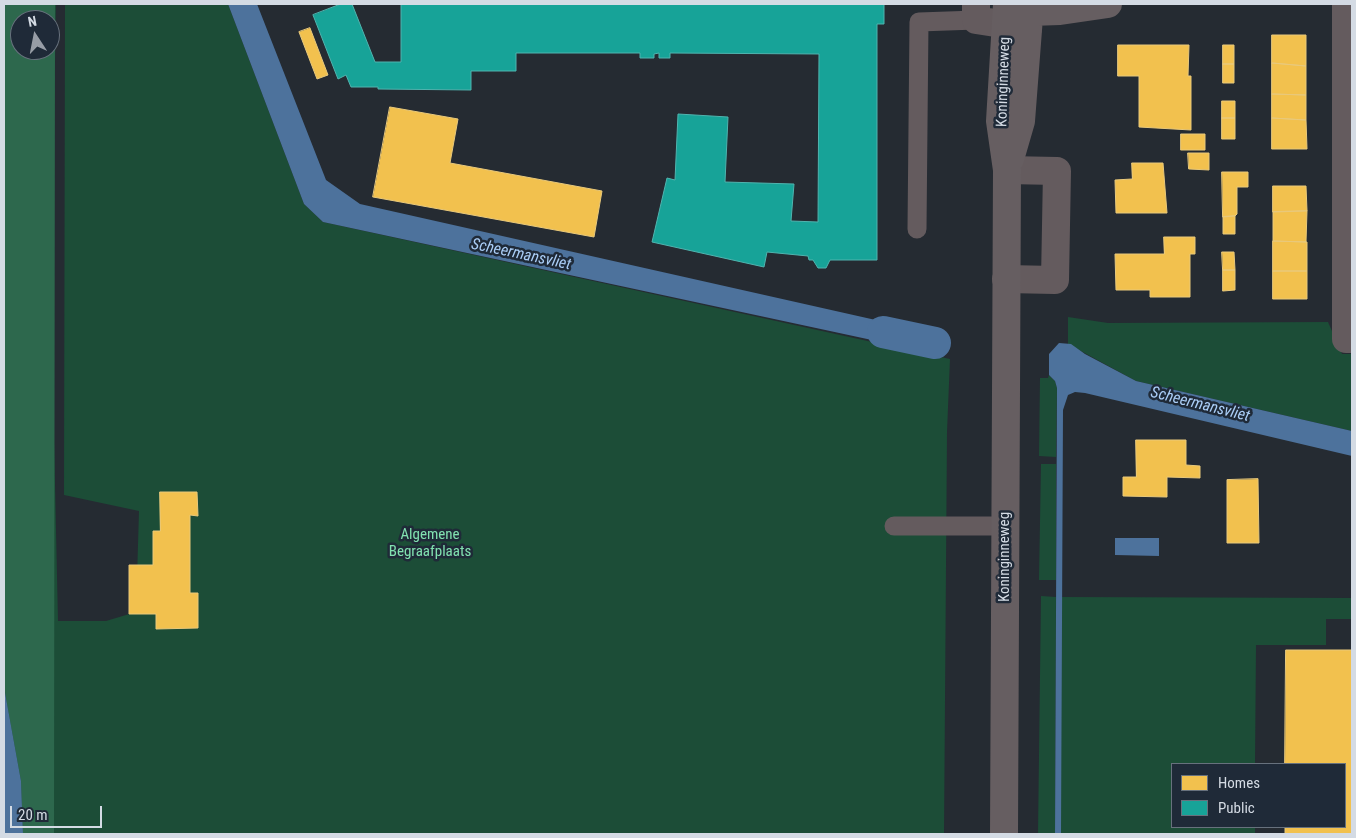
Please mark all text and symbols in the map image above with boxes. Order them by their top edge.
north arrow [10,10,60,60]
text: N [27,13,38,30]
street label: Koninginneweg [993,37,1015,127]
water label: Scheermansvliet [469,235,573,275]
water label: Scheermansvliet [1149,383,1251,427]
street label: Koninginneweg [996,512,1014,602]
park label: Algemene Begraafplaats [389,526,471,561]
legend [1171,763,1346,828]
text: Homes [1218,774,1260,792]
scale bar [12,796,105,828]
text: Public [1218,799,1255,817]
text: 20 m [18,806,48,824]

